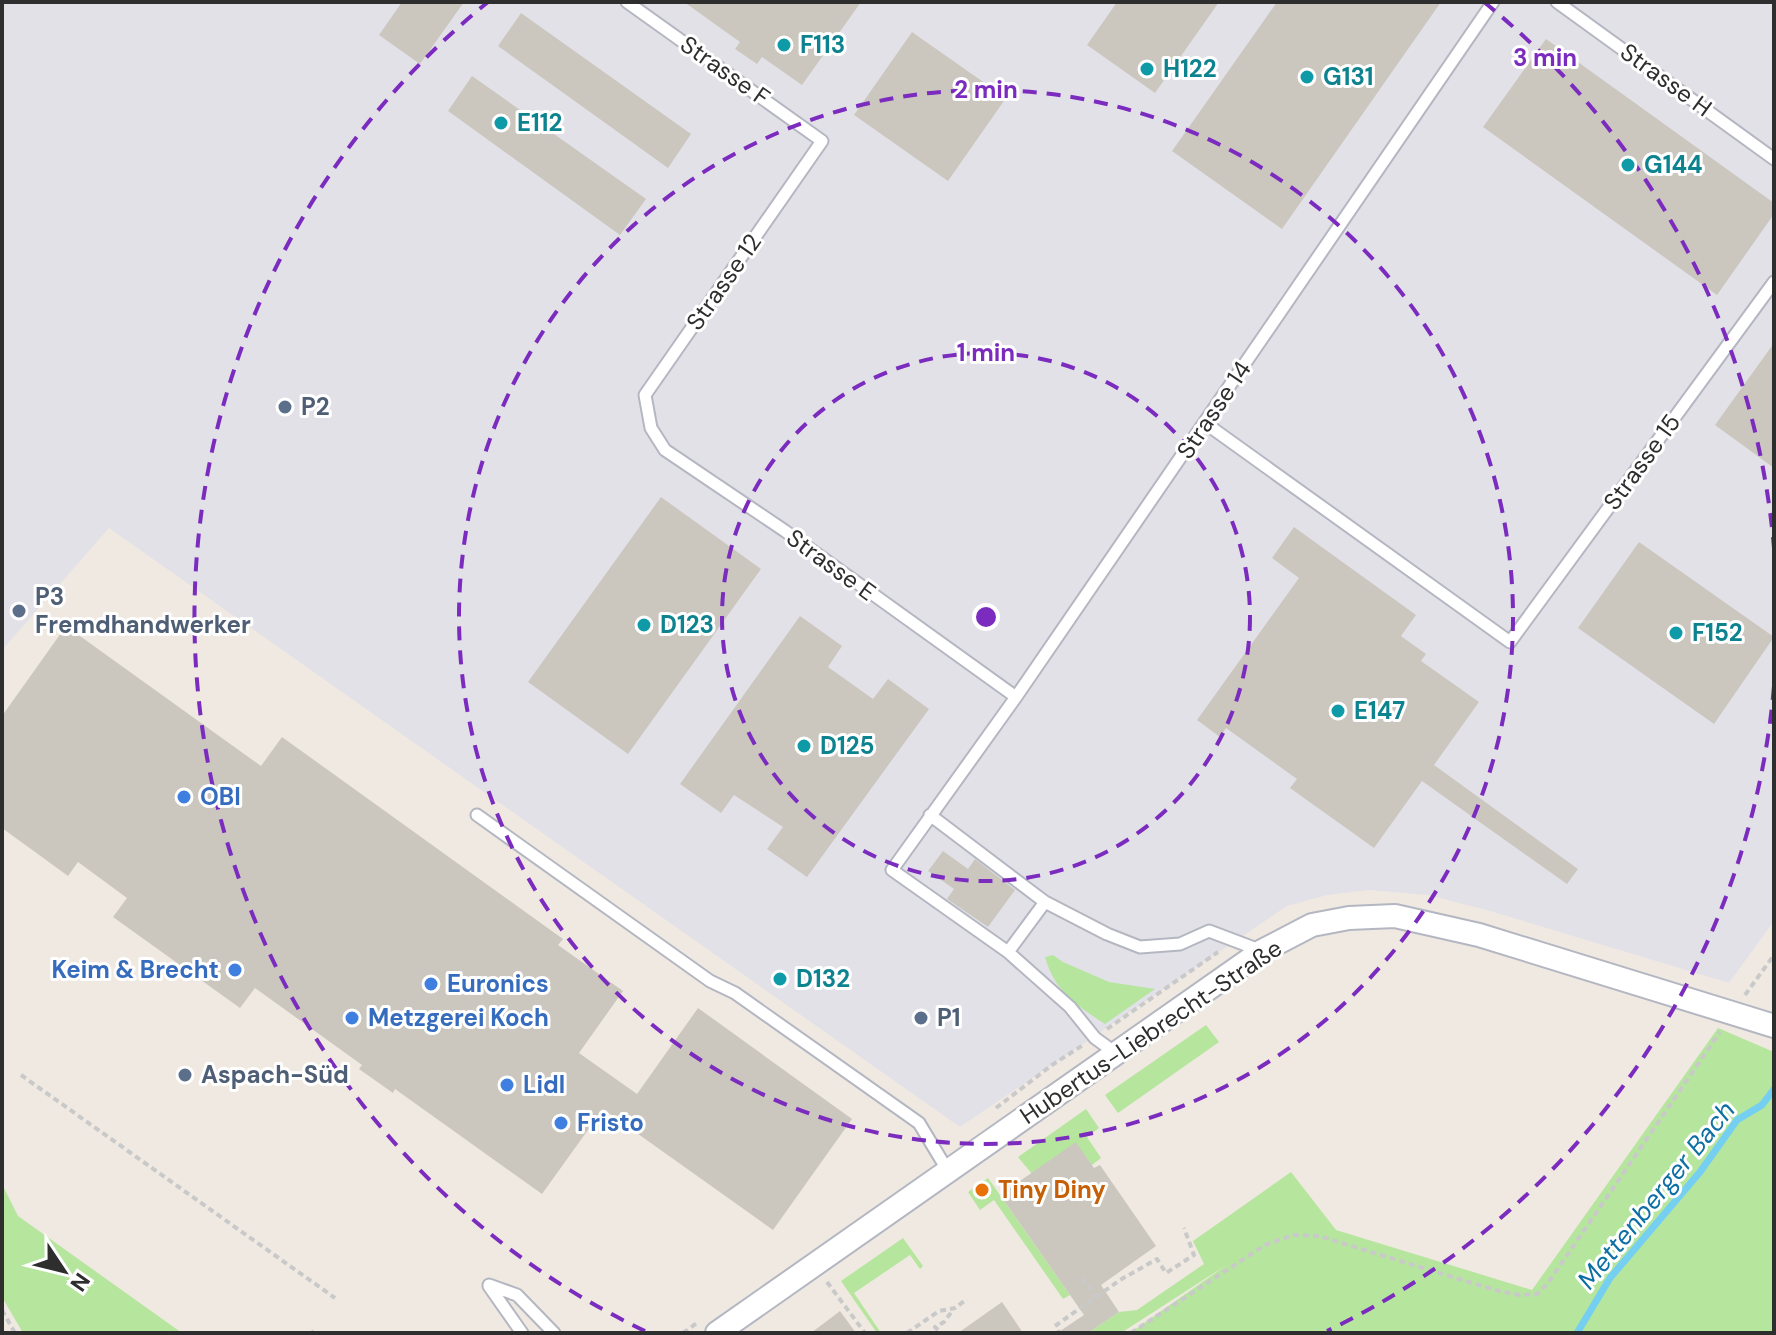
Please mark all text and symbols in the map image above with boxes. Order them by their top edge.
street label: Strasse F [675,29,776,113]
place label: F113 [800,29,845,60]
marker: F113 [775,36,793,54]
street label: Strasse H [1614,36,1718,123]
text: 3 min [1513,42,1577,73]
place label: H122 [1163,53,1217,84]
marker: H122 [1138,60,1156,78]
place label: G131 [1323,61,1373,92]
marker: G131 [1298,68,1316,86]
text: 2 min [954,74,1018,105]
place label: E112 [517,107,562,138]
marker: E112 [492,114,510,132]
place label: G144 [1644,149,1703,180]
marker: G144 [1619,156,1637,174]
street label: Strasse 12 [679,227,768,336]
text: 1 min [957,337,1015,368]
street label: Strasse 14 [1170,355,1258,465]
place label: P2 [301,391,330,422]
marker: P2 [276,398,294,416]
street label: Strasse 15 [1596,407,1687,516]
street label: Strasse E [781,522,882,607]
place label: P3 Fremdhandwerker [35,581,251,640]
marker: P3 Fremdhandwerker [10,602,28,620]
centre of rings [972,603,1000,631]
place label: D123 [660,609,714,640]
marker: D123 [635,616,653,634]
place label: F152 [1692,617,1743,648]
marker: F152 [1667,624,1685,642]
place label: E147 [1354,695,1405,726]
marker: E147 [1329,702,1347,720]
place label: D125 [820,730,874,761]
marker: D125 [795,737,813,755]
place label: OBI [200,781,241,812]
marker: OBI [175,788,193,806]
street label: Hubertus-Liebrecht-Straße [1014,932,1288,1131]
place label: Keim & Brecht [52,954,219,985]
marker: Keim & Brecht [226,961,244,979]
place label: D132 [796,963,850,994]
place label: Euronics [447,968,549,999]
marker: D132 [771,970,789,988]
marker: Euronics [422,975,440,993]
place label: Metzgerei Koch [368,1002,549,1033]
place label: P1 [937,1002,960,1033]
marker: Metzgerei Koch [343,1009,361,1027]
marker: P1 [912,1009,930,1027]
place label: Aspach-Süd [201,1059,349,1090]
marker: Aspach-Süd [176,1066,194,1084]
place label: Lidl [523,1069,565,1100]
marker: Lidl [498,1076,516,1094]
water label: Mettenberger Bach [1570,1094,1742,1296]
place label: Fristo [577,1107,644,1138]
marker: Fristo [552,1114,570,1132]
place label: Tiny Diny [998,1174,1106,1205]
marker: Tiny Diny [973,1181,991,1199]
north arrow [24,1231,104,1311]
text: N [63,1267,96,1297]

